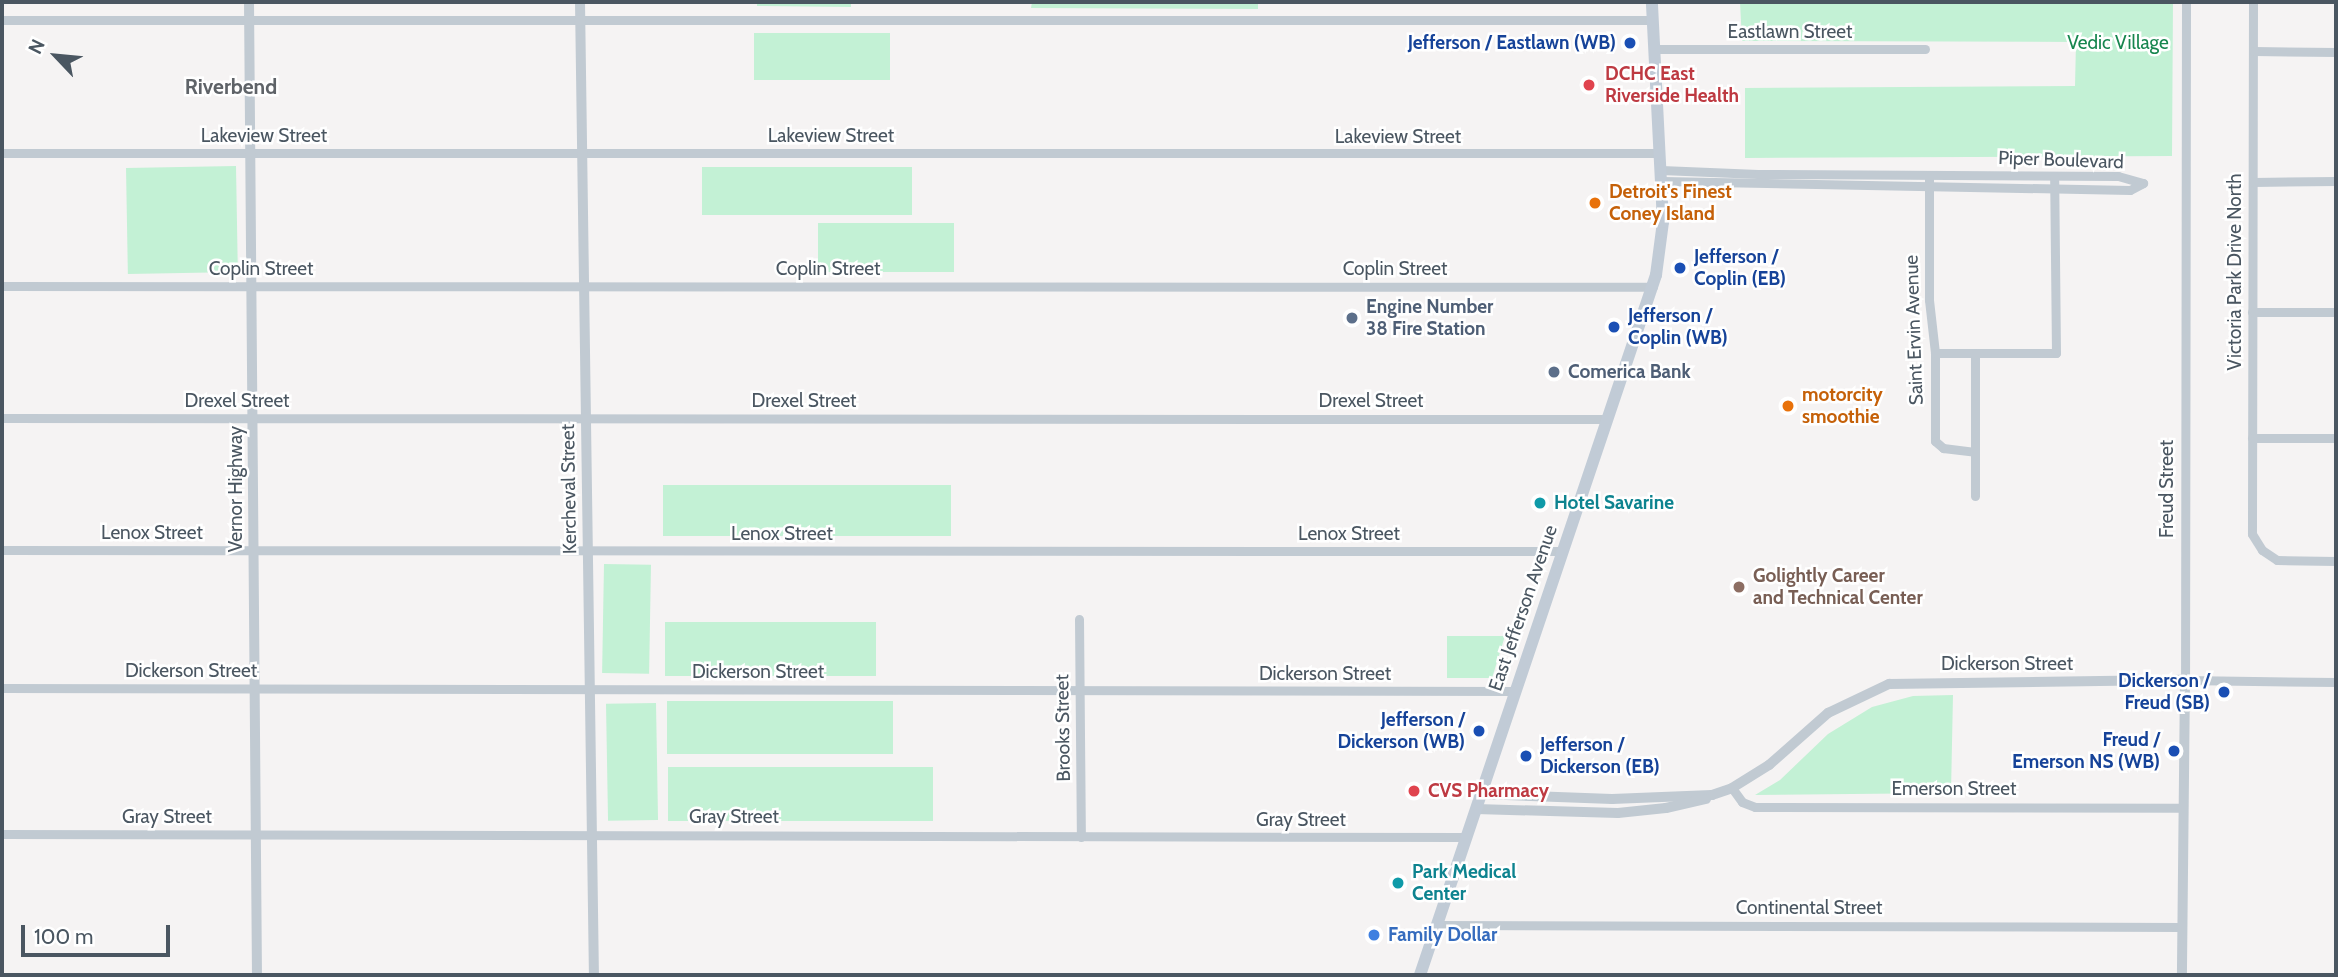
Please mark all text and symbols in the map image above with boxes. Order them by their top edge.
north arrow [21,21,91,91]
street label: Eastlawn Street [1728,21,1852,43]
place label: Jefferson / Eastlawn (WB) [1408,32,1616,54]
park label: Vedic Village [2067,32,2169,54]
text: N [23,35,50,58]
marker: Jefferson / Eastlawn (WB) [1622,35,1638,51]
place label: DCHC East Riverside Health [1605,63,1739,107]
district label: Riverbend [185,74,277,100]
marker: DCHC East Riverside Health [1579,75,1599,95]
street label: Lakeview Street [201,125,327,147]
street label: Lakeview Street [768,125,894,147]
street label: Lakeview Street [1335,126,1461,148]
street label: Piper Boulevard [1998,146,2124,174]
street label: Victoria Park Drive North [2224,174,2246,370]
place label: Detroit's Finest Coney Island [1609,181,1732,225]
marker: Detroit's Finest Coney Island [1587,195,1603,211]
place label: Jefferson / Coplin (EB) [1694,246,1786,290]
street label: Saint Ervin Avenue [1900,255,1928,405]
street label: Coplin Street [209,258,313,280]
street label: Coplin Street [776,258,880,280]
street label: Coplin Street [1343,258,1447,280]
marker: Jefferson / Coplin (EB) [1672,260,1688,276]
place label: Engine Number 38 Fire Station [1366,296,1493,340]
place label: Jefferson / Coplin (WB) [1628,305,1728,349]
marker: Engine Number 38 Fire Station [1344,310,1360,326]
marker: Jefferson / Coplin (WB) [1606,319,1622,335]
place label: Comerica Bank [1568,361,1691,383]
marker: Comerica Bank [1546,364,1562,380]
place label: motorcity smoothie [1802,384,1883,428]
street label: Drexel Street [184,390,290,412]
street label: Drexel Street [751,390,857,412]
street label: Drexel Street [1318,390,1424,412]
marker: motorcity smoothie [1780,398,1796,414]
street label: Kercheval Street [556,424,582,554]
street label: Vernor Highway [225,426,247,552]
street label: Freud Street [2156,440,2178,538]
place label: Hotel Savarine [1554,492,1674,514]
marker: Hotel Savarine [1532,495,1548,511]
street label: Lenox Street [101,522,203,544]
street label: East Jefferson Avenue [1484,522,1562,694]
street label: Lenox Street [731,523,833,545]
street label: Lenox Street [1298,523,1400,545]
place label: Golightly Career and Technical Center [1753,565,1923,609]
marker: Golightly Career and Technical Center [1731,579,1747,595]
street label: Dickerson Street [1941,653,2073,675]
street label: Dickerson Street [125,660,257,682]
street label: Dickerson Street [692,661,824,683]
street label: Dickerson Street [1259,663,1391,685]
place label: Dickerson / Freud (SB) [2118,670,2210,714]
street label: Brooks Street [1051,674,1075,782]
marker: Dickerson / Freud (SB) [2216,684,2232,700]
place label: Jefferson / Dickerson (WB) [1338,709,1465,753]
marker: Jefferson / Dickerson (WB) [1471,723,1487,739]
place label: Freud / Emerson NS (WB) [2012,729,2160,773]
place label: Jefferson / Dickerson (EB) [1540,734,1660,778]
marker: Freud / Emerson NS (WB) [2166,743,2182,759]
marker: Jefferson / Dickerson (EB) [1518,748,1534,764]
street label: Emerson Street [1892,778,2016,800]
place label: CVS Pharmacy [1428,780,1549,802]
marker: CVS Pharmacy [1406,783,1422,799]
street label: Gray Street [122,806,212,828]
street label: Gray Street [689,806,779,828]
street label: Gray Street [1256,809,1346,831]
place label: Park Medical Center [1412,861,1516,905]
marker: Park Medical Center [1390,875,1406,891]
street label: Continental Street [1736,897,1882,919]
scale bar [24,911,173,955]
text: 100 m [34,924,93,949]
place label: Family Dollar [1388,924,1497,946]
marker: Family Dollar [1366,927,1382,943]

